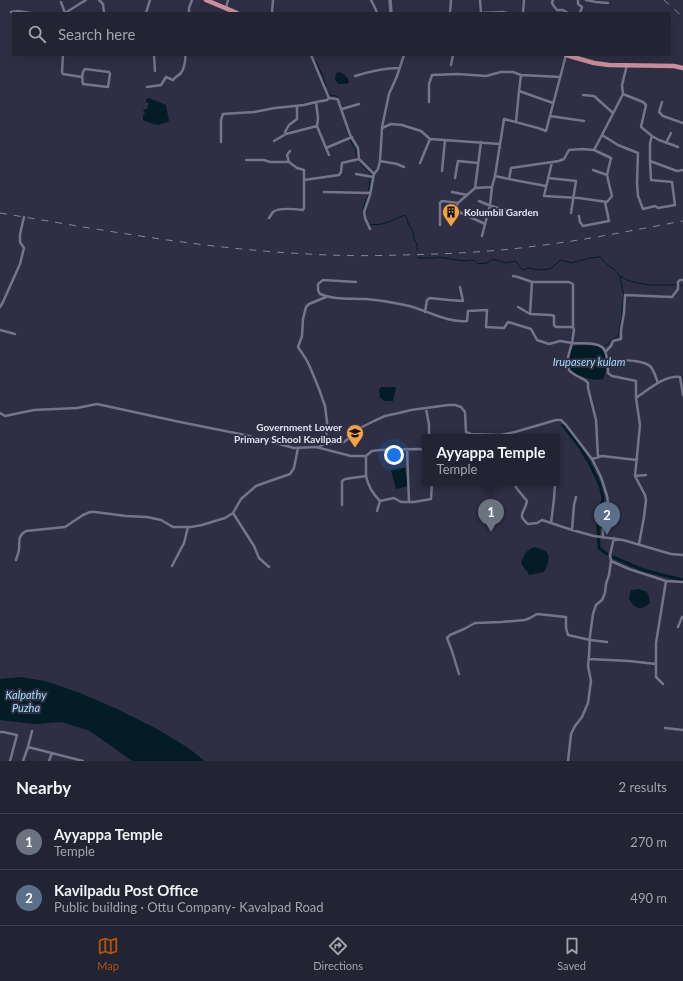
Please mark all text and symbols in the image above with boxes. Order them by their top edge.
search box [12,12,671,56]
icon: search [26,23,48,45]
text: Search here [58,25,135,43]
building icon: Kolumbil Garden [441,202,461,227]
place label: Kolumbil Garden [464,206,539,218]
water label: Irupasery kulam [553,355,626,368]
place label: Government Lower Primary School Kavilpad [234,421,342,445]
school or university icon: Government Lower Primary School Kavilpad [345,423,365,448]
popup [422,434,560,486]
text: Ayyappa Temple [437,443,545,461]
your location [384,445,404,465]
text: Temple [437,461,477,477]
pin: 1 [478,499,504,532]
pin: 2 [594,502,620,535]
water label: Kalpathy Puzha [6,688,47,714]
text: Nearby [16,777,71,798]
text: 2 results [619,779,667,795]
text: Ayyappa Temple [54,825,163,843]
text: 1 [25,834,33,850]
text: 270 m [630,834,667,850]
text: Temple [54,843,95,859]
text: Kavilpadu Post Office [54,881,198,899]
text: 2 [25,890,33,906]
text: 490 m [630,890,667,906]
text: Public building · Ottu Company- Kavalpad Road [54,899,324,915]
tab: Map [97,935,119,972]
tab: Directions [313,935,363,972]
tab: Saved [557,935,586,972]

